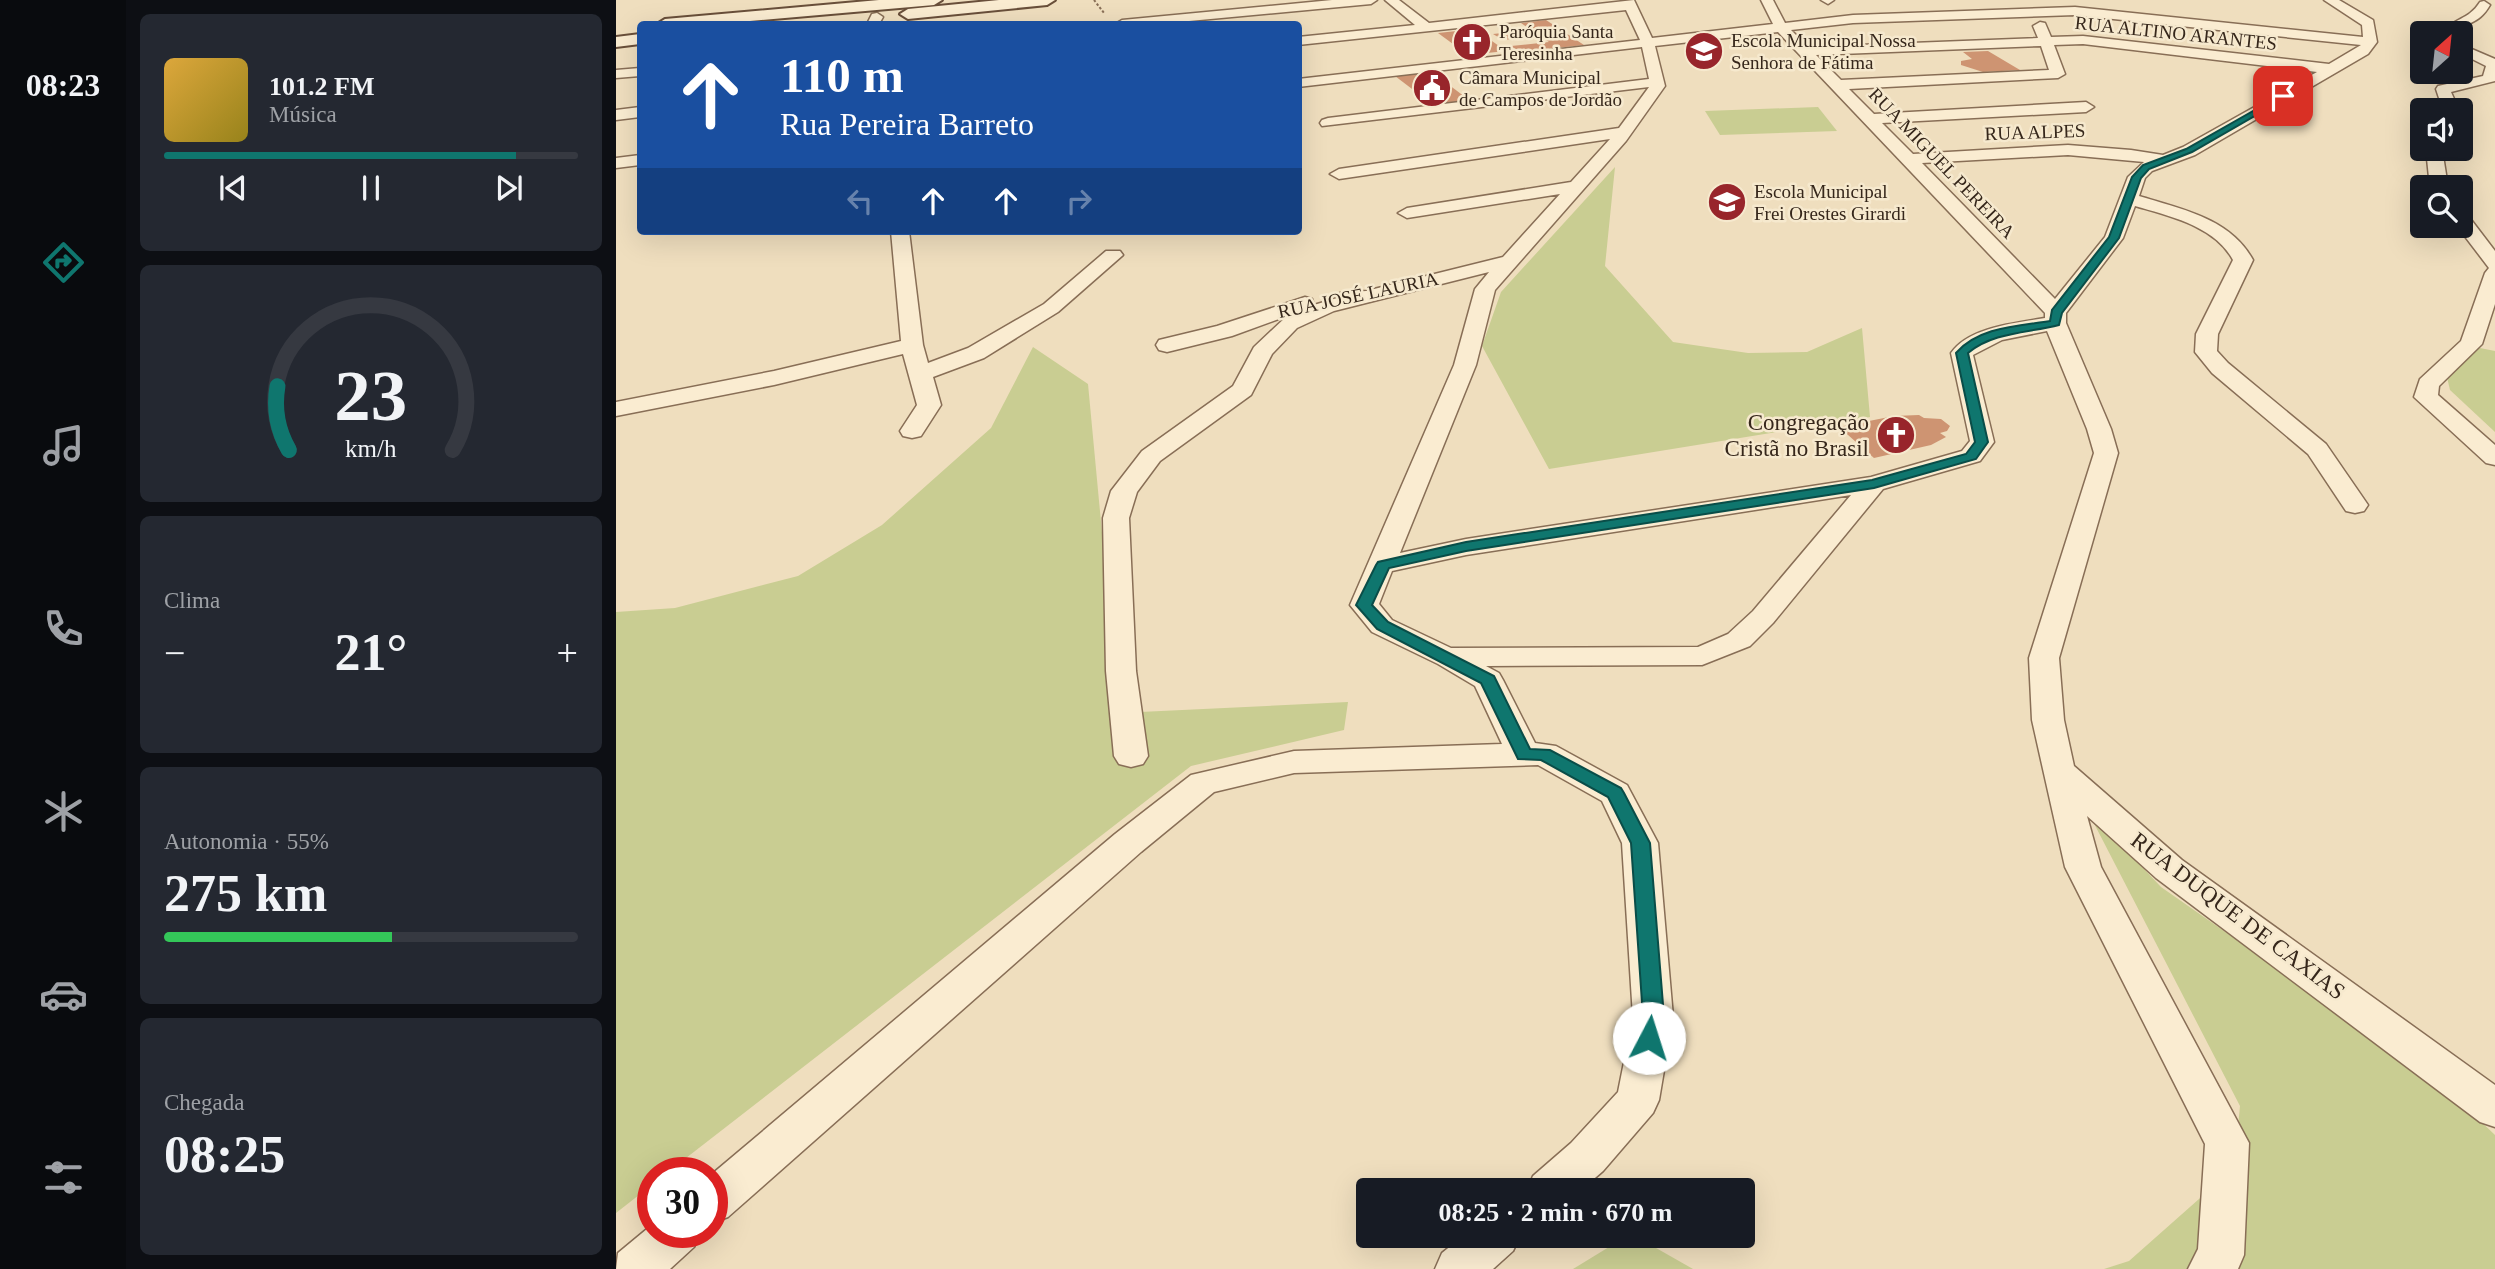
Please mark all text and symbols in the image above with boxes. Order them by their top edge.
street label: RUA ALTINO ARANTES [2074,12,2278,54]
church icon: Paróquia Santa Teresinha [1451,21,1493,63]
place label: Paróquia Santa Teresinha [1499,21,1614,64]
north arrow [2410,21,2473,84]
map controls [2410,21,2473,238]
school or university icon: Escola Municipal Nossa Senhora de Fátima [1683,30,1725,72]
place label: Escola Municipal Nossa Senhora de Fátima [1731,30,1916,73]
text: 110 m [780,48,904,103]
icon: ahead [665,49,756,140]
pin [2253,66,2313,126]
text: 08:23 [26,67,100,103]
public building icon: Câmara Municipal de Campos de Jordão [1411,67,1453,109]
place label: Câmara Municipal de Campos de Jordão [1459,67,1622,110]
text: 101.2 FM [269,72,374,101]
icon: arrive [2264,77,2302,115]
street label: RUA MIGUEL PEREIRA [1865,83,2020,243]
button: sound [2410,98,2473,161]
text: Música [269,102,337,127]
text: Rua Pereira Barreto [780,106,1034,142]
street label: RUA ALPES [1984,120,2086,144]
icon: previous [214,169,252,207]
icon: pause [352,169,390,207]
icon: next [490,169,528,207]
button: search [2410,175,2473,238]
school or university icon: Escola Municipal Frei Orestes Girardi [1706,181,1748,223]
place label: Escola Municipal Frei Orestes Girardi [1754,181,1906,224]
icon: left [841,182,879,220]
icon: ahead [914,182,952,220]
icon: ahead [987,182,1025,220]
icon: right [1060,182,1098,220]
icon: directions [39,238,88,287]
street label: RUA JOSÉ LAURIA [1276,268,1440,322]
text: 23 [335,355,407,436]
place label: Congregação Cristã no Brasil [1725,410,1869,461]
church icon: Congregação Cristã no Brasil [1875,414,1917,456]
icon: music [39,421,88,470]
text: km/h [345,434,397,461]
text: Clima [164,588,220,613]
icon: phone [39,604,88,653]
text: 21° [335,624,407,681]
text: − [164,632,185,674]
text: + [557,632,578,674]
icon: climate [39,787,88,836]
street label: RUA DUQUE DE CAXIAS [2126,827,2350,1005]
text: Autonomia · 55% [164,829,329,854]
text: 275 km [164,865,327,922]
icon: car [39,970,88,1019]
position arrow [1612,1001,1686,1075]
text: Chegada [164,1090,244,1115]
text: 08:25 [164,1126,285,1183]
icon: filters [39,1153,88,1202]
speed limit sign: 30 [637,1157,728,1248]
text: 08:25 · 2 min · 670 m [1439,1198,1673,1227]

